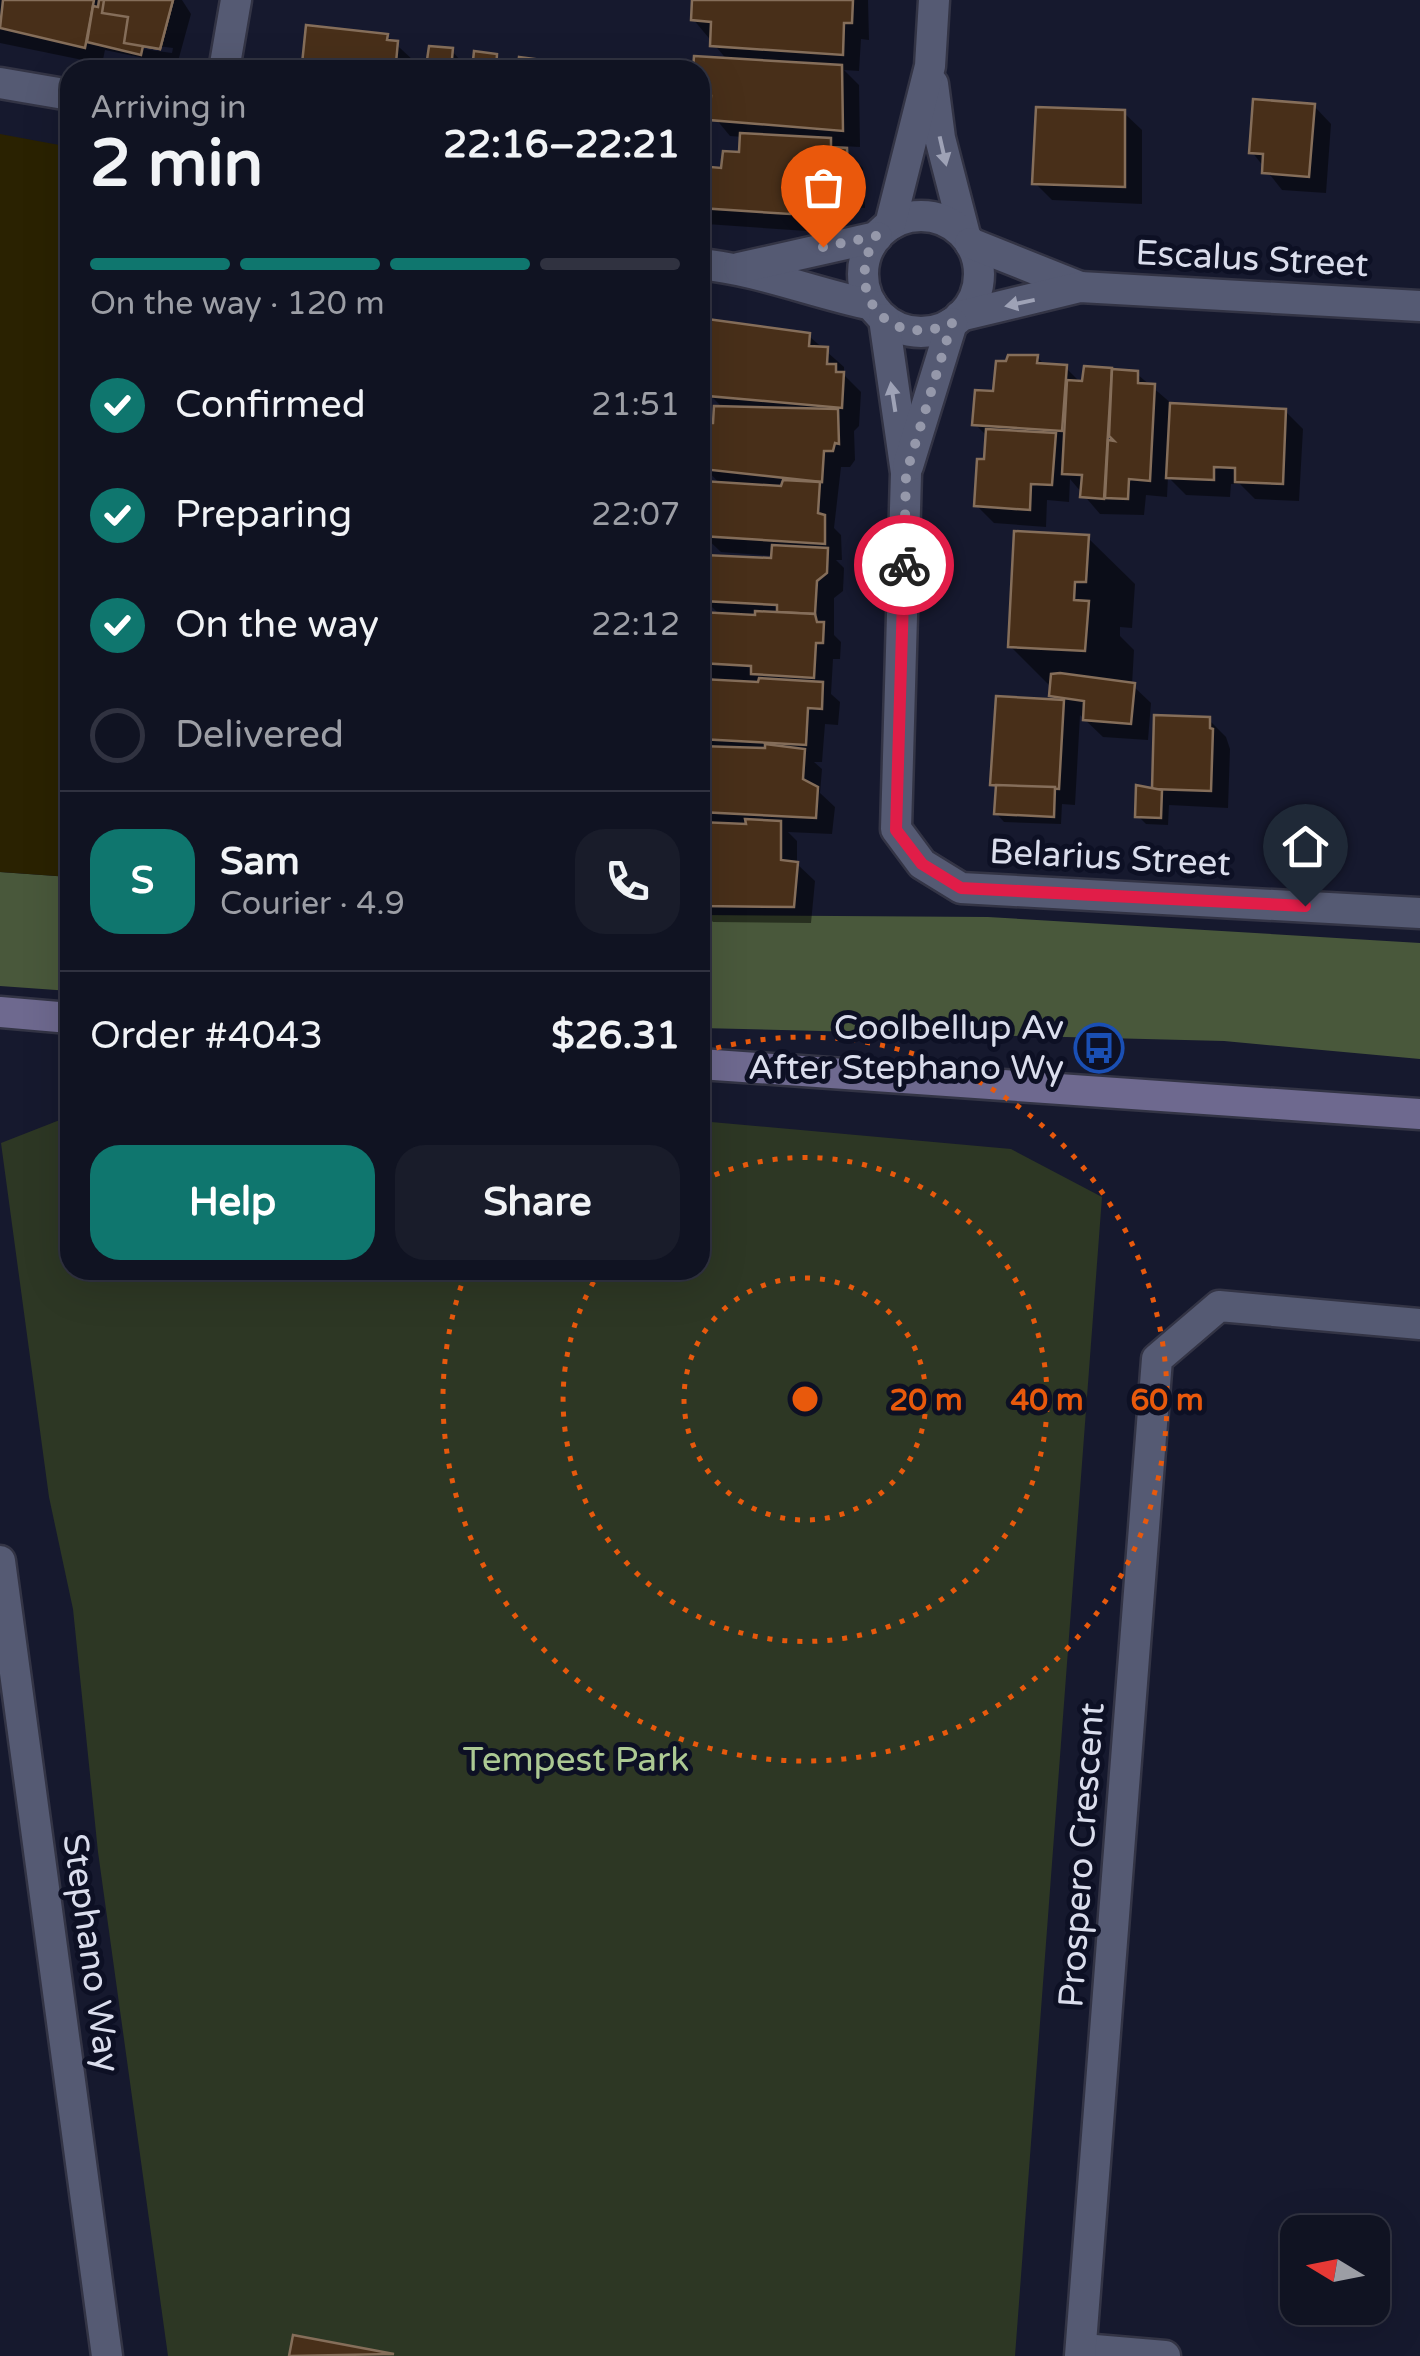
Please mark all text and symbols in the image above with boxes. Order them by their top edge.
text: Arriving in [90,89,247,127]
text: 22:16–22:21 [443,122,680,168]
text: 2 min [90,125,263,204]
one-way arrow [936,136,952,167]
pin [781,145,866,248]
icon: bag [796,160,851,215]
street label: Escalus Street [1134,232,1370,286]
text: On the way · 120 m [90,285,385,323]
one-way arrow [1004,296,1035,311]
icon: check [90,378,145,433]
one-way arrow [885,380,900,412]
text: Confirmed [175,382,366,428]
text: 21:51 [591,386,680,424]
icon: check [90,488,145,543]
text: Preparing [175,492,352,538]
text: 22:07 [591,496,680,534]
courier [854,515,954,615]
icon: bike [877,538,932,593]
icon: check [90,598,145,653]
text: On the way [175,602,379,648]
text: 22:12 [591,606,680,644]
text: Delivered [175,712,344,758]
pin [1263,804,1348,907]
icon: home [1278,819,1333,874]
button: phone [575,829,680,934]
street label: Belarius Street [988,831,1232,885]
text: Sam [220,839,300,885]
text: S [131,858,154,904]
text: Courier · 4.9 [220,885,405,923]
place label: Coolbellup Av After Stephano Wy [748,1007,1064,1089]
text: Order #4043 [90,1013,323,1059]
text: $26.31 [551,1013,680,1059]
bus stop icon: Coolbellup Av After Stephano Wy [1073,1022,1125,1074]
button: Help [90,1145,375,1260]
button: Share [395,1145,680,1260]
centre of rings [787,1381,823,1417]
text: 20 m [889,1382,963,1419]
text: 40 m [1010,1382,1084,1419]
text: 60 m [1130,1382,1204,1419]
street label: Prospero Crescent [1050,1701,1114,2009]
park label: Tempest Park [463,1739,689,1781]
street label: Stephano Way [53,1831,129,2075]
north arrow [1280,2215,1390,2325]
map controls [1280,2215,1390,2325]

